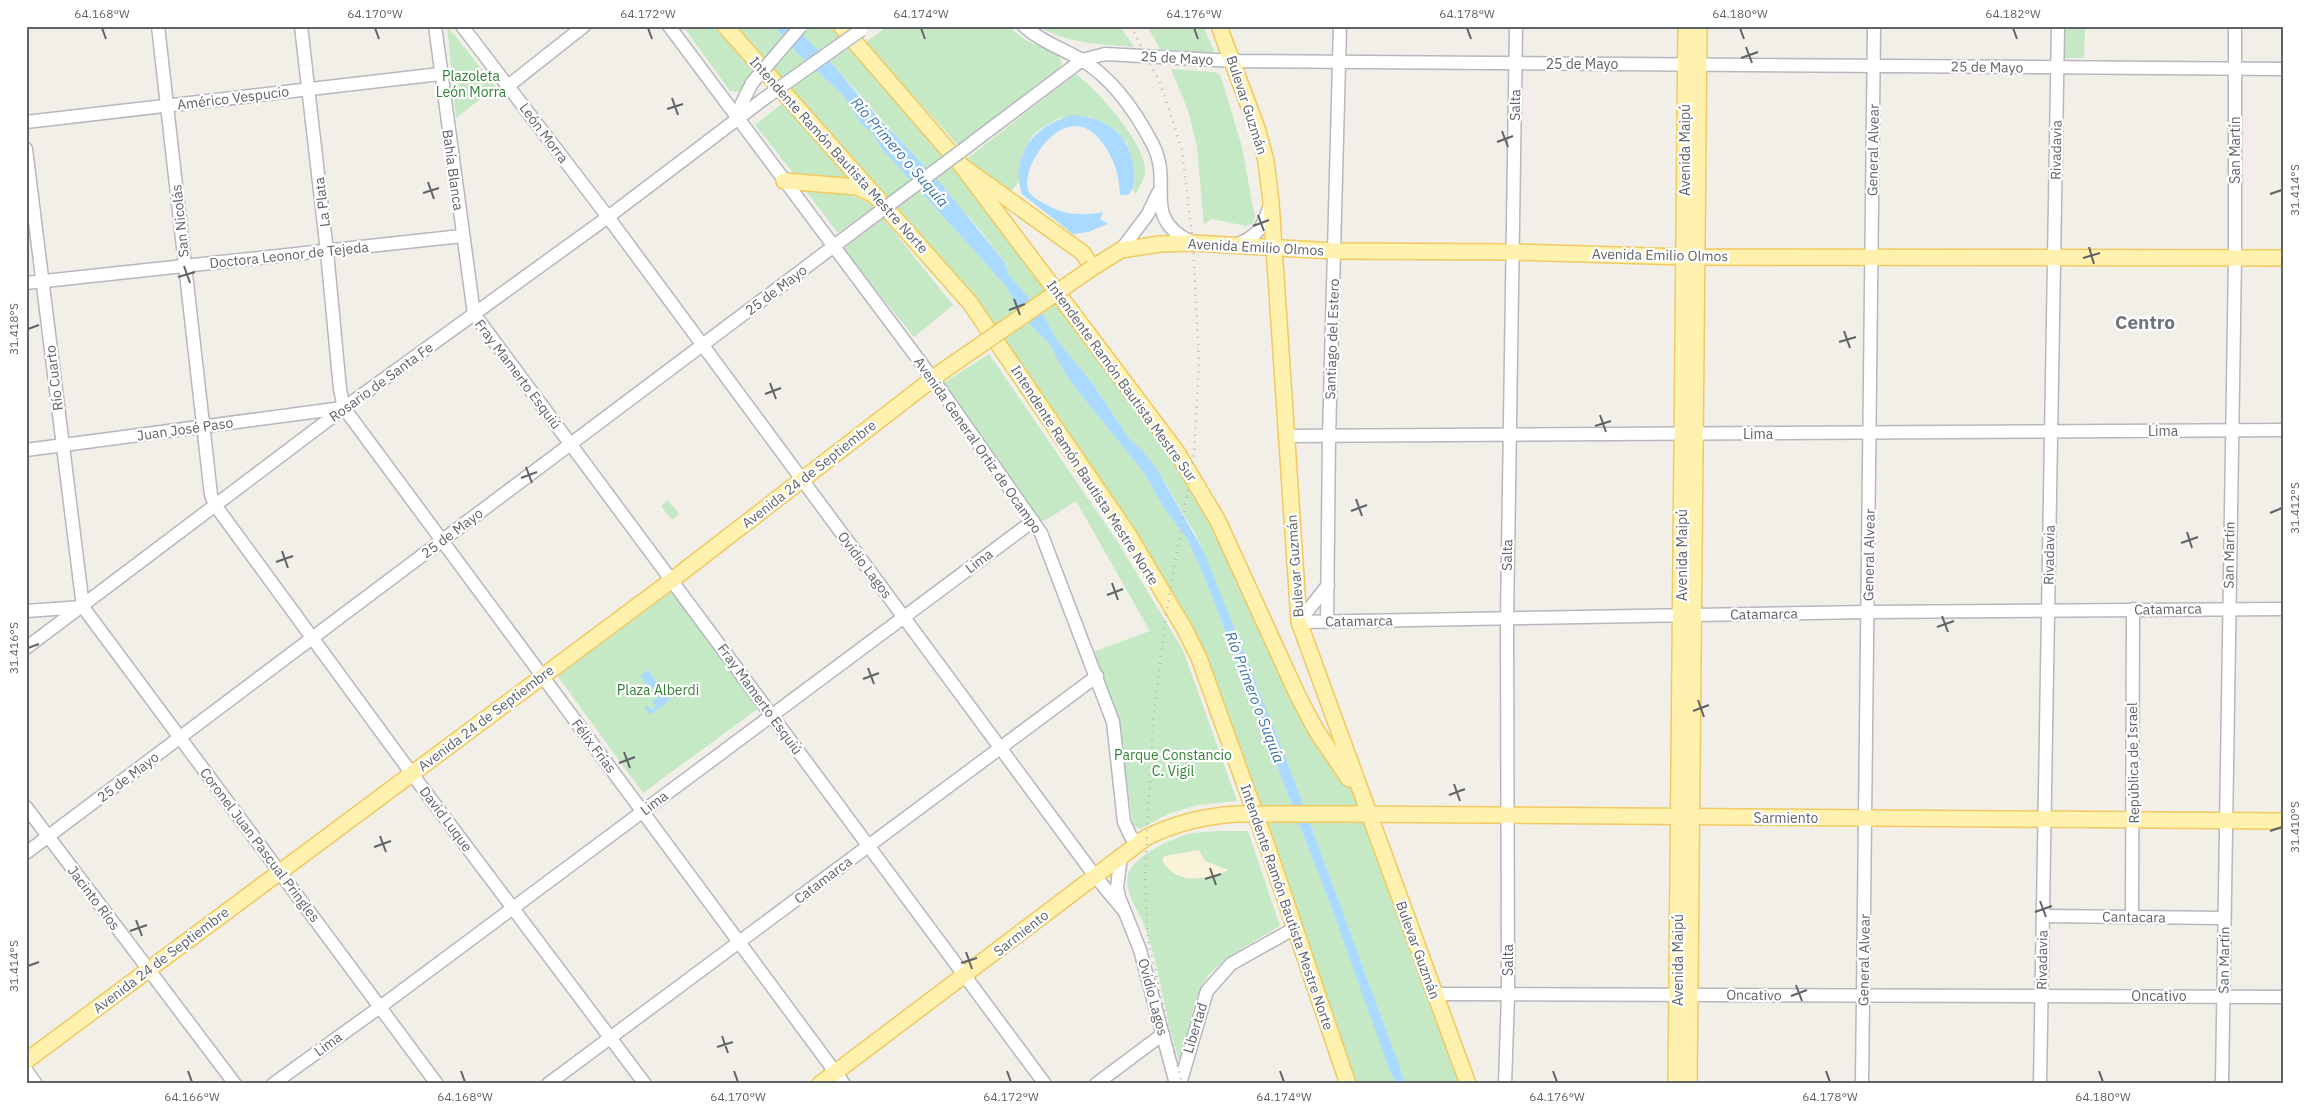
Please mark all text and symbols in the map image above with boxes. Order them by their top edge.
text: 64.168°W [74,6,130,21]
text: 64.170°W [347,6,403,21]
text: 64.172°W [620,6,676,21]
text: 64.174°W [893,6,949,21]
text: 64.176°W [1166,6,1222,21]
text: 64.178°W [1439,6,1495,21]
text: 64.180°W [1712,6,1768,21]
text: 64.182°W [1985,6,2041,21]
street label: 25 de Mayo [1140,47,1214,69]
street label: Intendente Ramón Bautista Mestre Norte [746,53,933,257]
street label: Bulevar Guzmán [1223,53,1271,157]
street label: 25 de Mayo [1546,55,1619,73]
street label: 25 de Mayo [1950,57,2024,77]
park label: Plazoleta León Morra [436,67,507,101]
street label: Américo Vespucio [176,82,290,114]
street label: Salta [1506,88,1524,121]
water label: Río Primero o Suquía [847,93,953,211]
street label: León Morra [516,99,573,167]
street label: Avenida Maipú [1676,104,1694,196]
street label: General Alvear [1863,104,1883,196]
street label: San Martín [2226,116,2244,184]
street label: Rivadavia [2046,119,2066,180]
street label: Bahía Blanca [438,128,468,212]
text: 31.414°S [2287,164,2302,216]
street label: La Plata [310,176,334,228]
street label: San Nicolás [167,184,193,258]
street label: Avenida Emilio Olmos [1187,234,1325,260]
street label: Doctora Leonor de Tejeda [208,238,370,272]
street label: Avenida Emilio Olmos [1592,245,1729,265]
street label: 25 de Mayo [742,261,811,319]
street label: Intendente Ramón Bautista Mestre Sur [1043,277,1201,485]
street label: Santiago del Estero [1321,278,1343,400]
text: 31.418°S [6,303,21,355]
district label: Centro [2115,310,2175,334]
street label: Fray Mamerto Esquiú [471,316,565,432]
street label: Rosario de Santa Fe [325,338,437,426]
street label: Río Cuarto [41,344,67,412]
street label: Avenida General Ortiz de Ocampo [910,353,1046,537]
street label: Intendente Ramón Bautista Mestre Norte [1007,362,1163,589]
street label: Juan José Paso [136,413,234,445]
street label: Avenida 24 de Septiembre [738,416,880,532]
street label: Lima [2148,422,2179,440]
street label: Lima [1743,425,1774,443]
text: 31.412°S [2287,482,2302,534]
street label: 25 de Mayo [418,504,487,562]
street label: Avenida Maipú [1673,509,1691,601]
street label: General Alvear [1859,509,1879,601]
street label: Bulevar Guzmán [1282,514,1308,618]
street label: San Martín [2219,521,2239,589]
street label: Rivadavia [2039,524,2059,585]
street label: Ovidio Lagos [834,528,896,602]
street label: Salta [1498,538,1516,571]
street label: Lima [962,544,997,577]
street label: Catamarca [2134,599,2203,619]
street label: Catamarca [1730,604,1799,624]
street label: Catamarca [1325,611,1394,631]
text: 31.416°S [6,622,21,674]
water label: Río Primero o Suquía [1221,629,1289,766]
street label: Fray Mamerto Esquiú [714,640,806,758]
street label: Avenida 24 de Septiembre [414,661,558,775]
park label: Plaza Alberdi [617,681,699,699]
street label: República de Israel [2123,702,2143,824]
street label: Félix Frías [568,715,620,777]
park label: Parque Constancio C. Vigil [1114,746,1232,780]
street label: 25 de Mayo [94,748,163,806]
street label: Coronel Juan Pascual Pringles [196,764,324,926]
street label: Intendente Ramón Bautista Mestre Norte [1236,782,1338,1033]
street label: David Luque [416,783,477,855]
street label: Lima [637,786,672,819]
text: 31.410°S [2287,801,2302,853]
street label: Sarmiento [1754,809,1819,827]
street label: Catamarca [790,852,856,908]
street label: Jacinto Ríos [64,862,124,934]
street label: Bulevar Guzmán [1392,899,1444,1001]
street label: Avenida 24 de Septiembre [89,903,233,1017]
street label: Sarmiento [990,906,1052,960]
street label: Cantacara [2102,907,2166,927]
street label: Avenida Maipú [1669,914,1687,1006]
street label: General Alvear [1854,914,1874,1006]
street label: San Martín [2214,926,2234,994]
street label: Rivadavia [2032,929,2052,990]
text: 31.414°S [6,940,21,992]
street label: Salta [1499,944,1517,976]
street label: Ovidio Lagos [1134,956,1172,1038]
street label: Oncativo [1726,986,1782,1004]
street label: Oncativo [2131,987,2187,1005]
street label: Libertad [1179,1000,1211,1056]
street label: Lima [310,1028,346,1060]
text: 64.166°W [164,1089,220,1104]
text: 64.168°W [437,1089,493,1104]
text: 64.170°W [710,1089,766,1104]
text: 64.172°W [983,1089,1039,1104]
text: 64.174°W [1256,1089,1312,1104]
text: 64.176°W [1529,1089,1585,1104]
text: 64.178°W [1802,1089,1858,1104]
text: 64.180°W [2075,1089,2131,1104]

